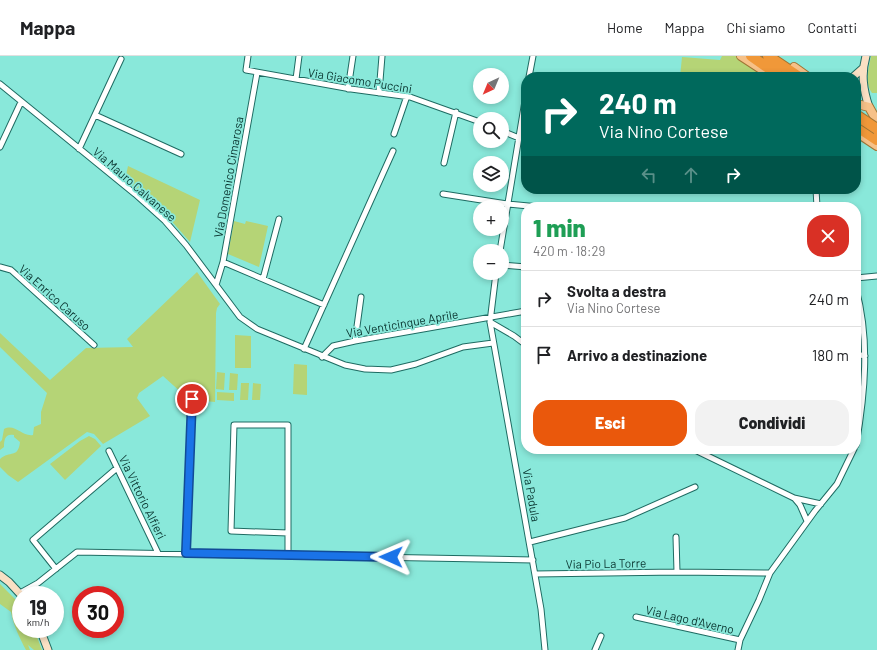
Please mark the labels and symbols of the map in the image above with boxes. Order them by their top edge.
street label: Via Giacomo Puccini [307,65,413,95]
north arrow [473,68,509,104]
street label: Via Domenico Cimarosa [210,115,246,239]
street label: Via Mauro Calvanese [91,144,179,224]
street label: Via Enrico Caruso [16,261,94,333]
street label: Via Venticinque Aprile [345,306,459,340]
pin [175,382,209,416]
street label: Via Vittorio Alfieri [117,453,169,541]
street label: Via Padula [520,467,544,523]
position arrow [370,536,412,578]
street label: Via Pio La Torre [566,555,646,571]
speed limit sign: 30 [72,586,124,638]
street label: Via Lago d'Averno [644,602,736,636]

